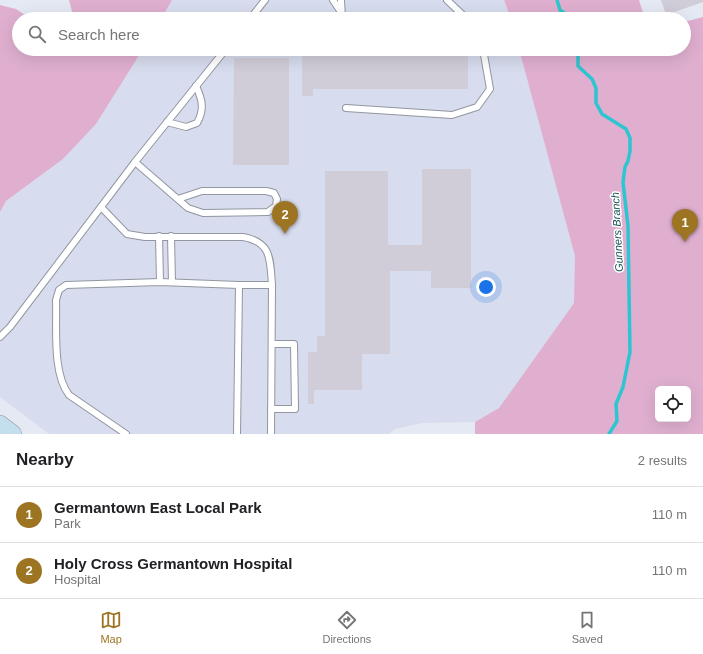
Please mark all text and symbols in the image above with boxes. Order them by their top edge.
search box [12,12,691,56]
icon: search [26,23,48,45]
text: Search here [58,26,140,43]
water label: Gunners Branch [609,192,625,272]
pin: 2 [272,201,298,234]
pin: 1 [672,209,698,242]
your location [476,277,496,297]
map controls [655,386,691,422]
button: locate [655,386,691,422]
text: Nearby [16,450,74,469]
text: 2 results [638,453,687,468]
text: Germantown East Local Park [54,499,262,516]
text: 1 [25,507,33,522]
text: 110 m [652,507,687,522]
text: Park [54,516,81,531]
text: Holy Cross Germantown Hospital [54,555,292,572]
text: 2 [25,563,33,578]
text: 110 m [652,563,687,578]
text: Hospital [54,572,101,587]
tab: Map [100,609,122,645]
tab: Directions [322,609,371,645]
tab: Saved [572,609,603,645]

